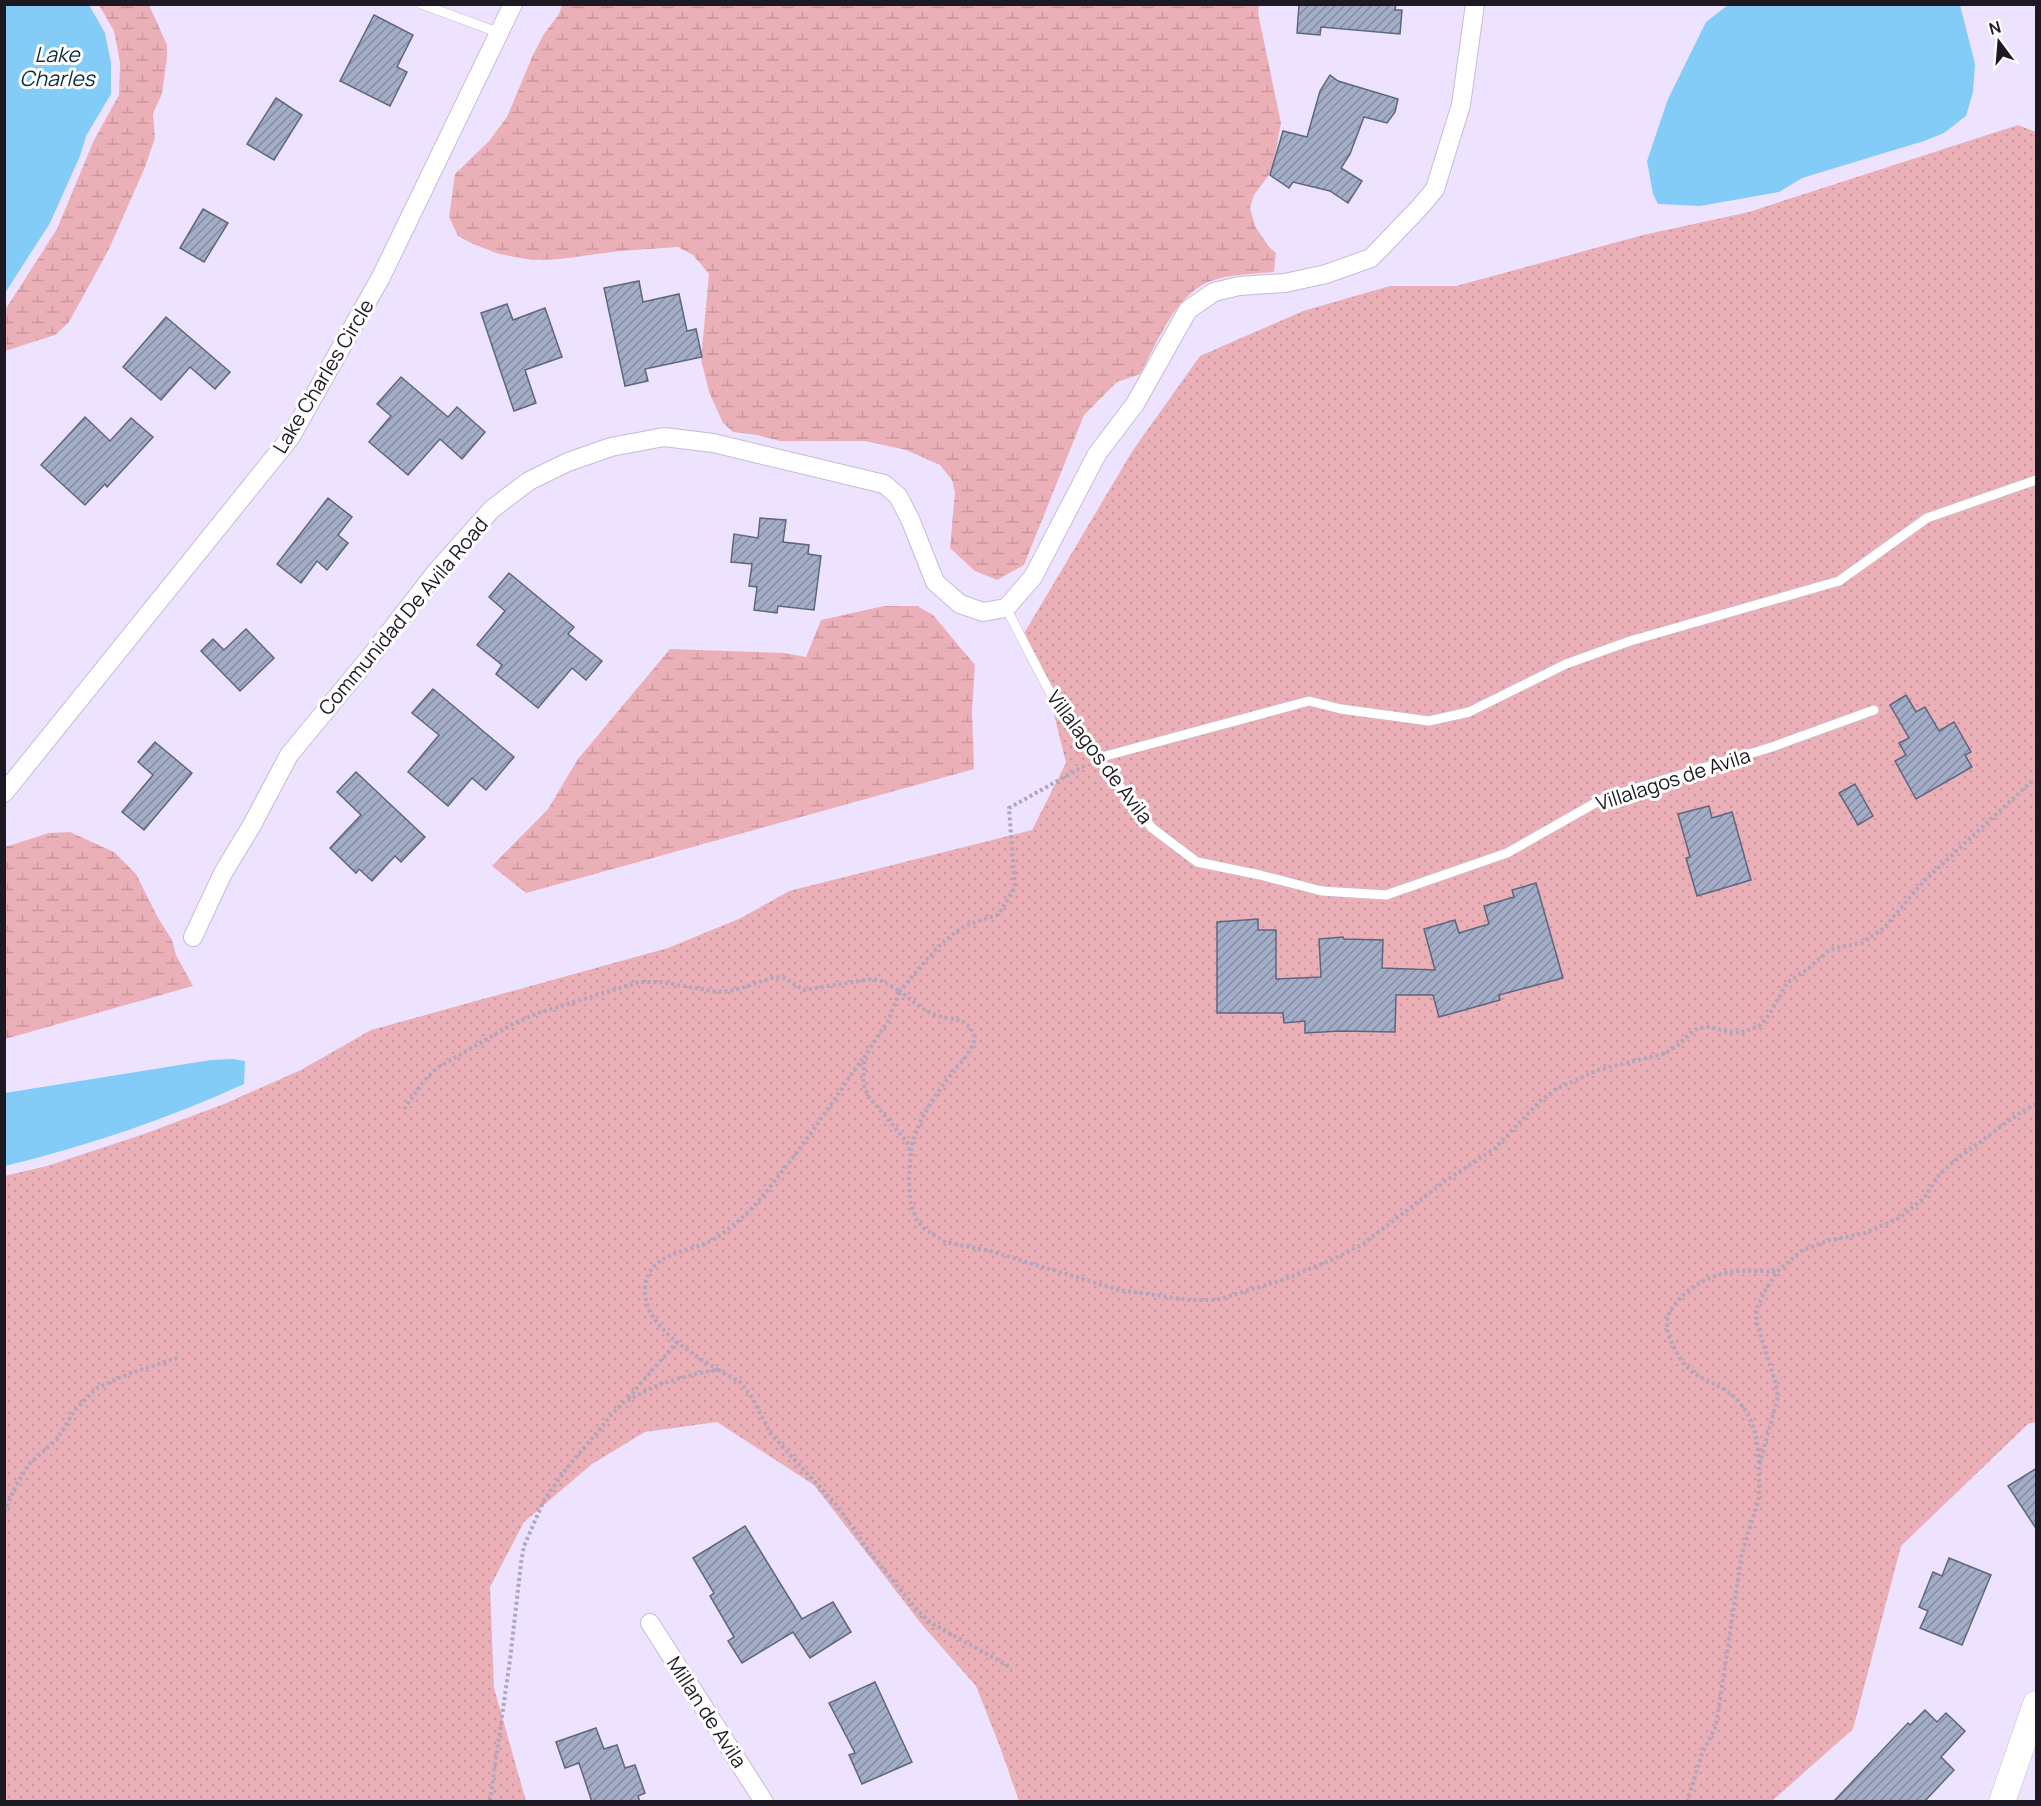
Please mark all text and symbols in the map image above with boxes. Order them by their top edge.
north arrow [1969,12,2029,72]
text: N [1986,15,2003,40]
water label: Lake Charles [20,40,96,92]
street label: Lake Charles Circle [266,294,380,458]
street label: Communidad De Avila Road [312,511,494,721]
street label: Villalagos de Avila [1041,685,1159,829]
street label: Villalagos de Avila [1592,741,1754,817]
street label: Millan de Avila [661,1651,753,1773]

